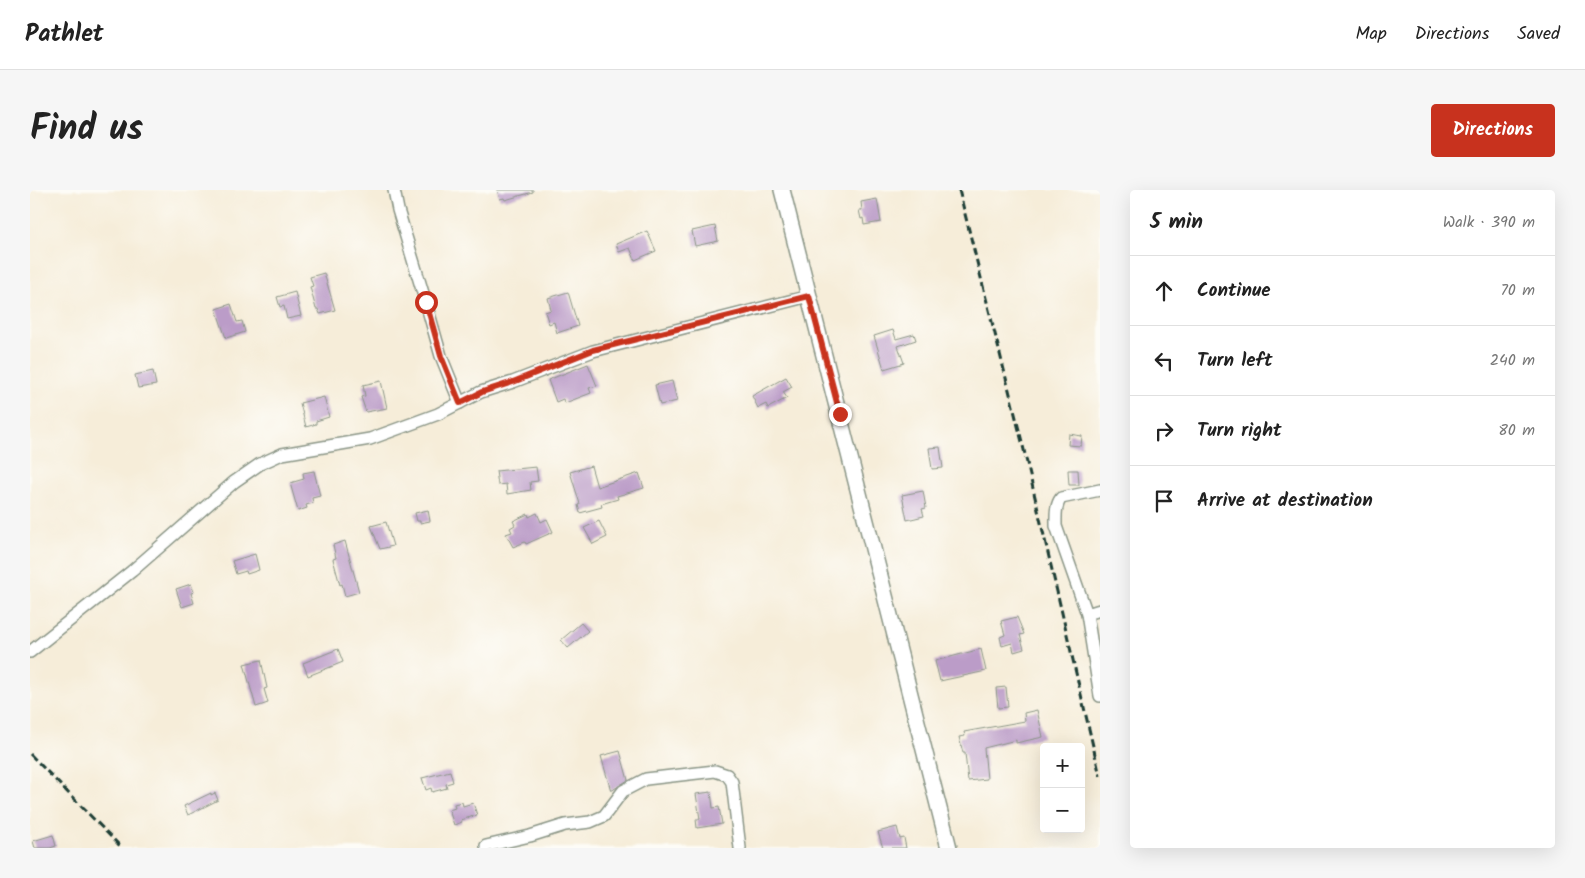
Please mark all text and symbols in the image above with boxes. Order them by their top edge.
text: Pathlet [25,15,104,54]
text: Map [1355,20,1387,49]
text: Directions [1415,20,1489,49]
text: Saved [1517,20,1560,49]
text: Find us [30,102,143,158]
button: Directions [1431,104,1555,157]
text: 5 min [1150,206,1203,239]
text: Walk · 390 m [1443,210,1535,235]
text: Continue [1197,276,1270,306]
icon: ahead [1150,277,1178,305]
text: 70 m [1500,278,1535,303]
route start [415,291,438,314]
text: Turn left [1197,346,1272,376]
icon: left [1150,347,1178,375]
text: 240 m [1490,348,1535,373]
route end [829,403,852,426]
text: Turn right [1197,416,1282,446]
icon: right [1150,417,1178,445]
text: 80 m [1498,418,1535,443]
text: Arrive at destination [1197,486,1373,516]
icon: arrive [1150,487,1178,515]
map controls [1040,743,1085,833]
button: + [1040,743,1085,788]
button: − [1040,788,1085,833]

